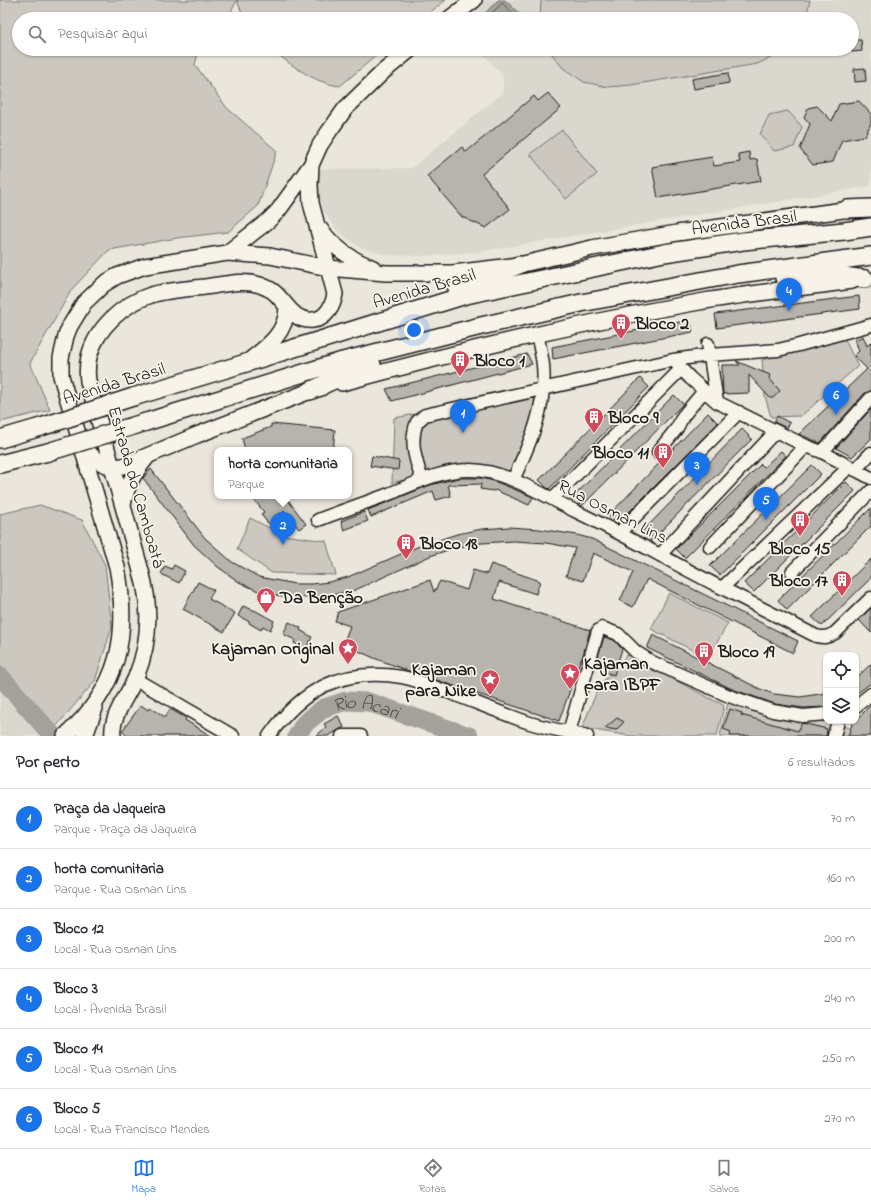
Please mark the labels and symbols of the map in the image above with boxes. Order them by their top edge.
street label: Avenida Brasil [690,205,798,243]
street label: Avenida Brasil [370,263,479,317]
pin: 4 [776,278,802,311]
building icon: Bloco 2 [610,312,632,340]
place label: Bloco 2 [634,312,689,338]
your location [404,320,424,340]
building icon: Bloco 1 [449,349,471,377]
place label: Bloco 1 [473,349,525,375]
street label: Avenida Brasil [60,357,169,413]
pin: 6 [823,382,849,415]
pin: 1 [450,400,476,433]
street label: Estrada do Camboatá [100,404,171,571]
building icon: Bloco 9 [583,406,605,434]
place label: Bloco 9 [607,406,659,432]
place label: Bloco 11 [591,441,649,467]
building icon: Bloco 11 [652,441,674,469]
pin: 3 [684,452,710,485]
street label: Rua Osman Lins [553,474,672,552]
pin: 5 [753,487,779,520]
building icon: Bloco 15 [789,509,811,537]
pin: 2 [270,512,296,545]
building icon: Bloco 18 [395,532,417,560]
place label: Bloco 18 [419,532,478,558]
place label: Bloco 15 [768,537,831,563]
place label: Bloco 17 [769,569,829,595]
building icon: Bloco 17 [831,569,853,597]
shop icon: Da Benção [255,586,277,614]
place label: Da Benção [279,586,363,612]
place label: Kajaman Original [212,637,334,664]
place icon: Kajaman Original [337,637,359,665]
building icon: Bloco 19 [693,640,715,668]
place label: Bloco 19 [717,640,775,666]
place label: Kajaman para IBPF [584,652,661,699]
place label: Kajaman para Nike [405,658,477,705]
place icon: Kajaman para IBPF [559,662,581,690]
place icon: Kajaman para Nike [479,668,501,696]
water label: Rio Acari [330,690,404,728]

